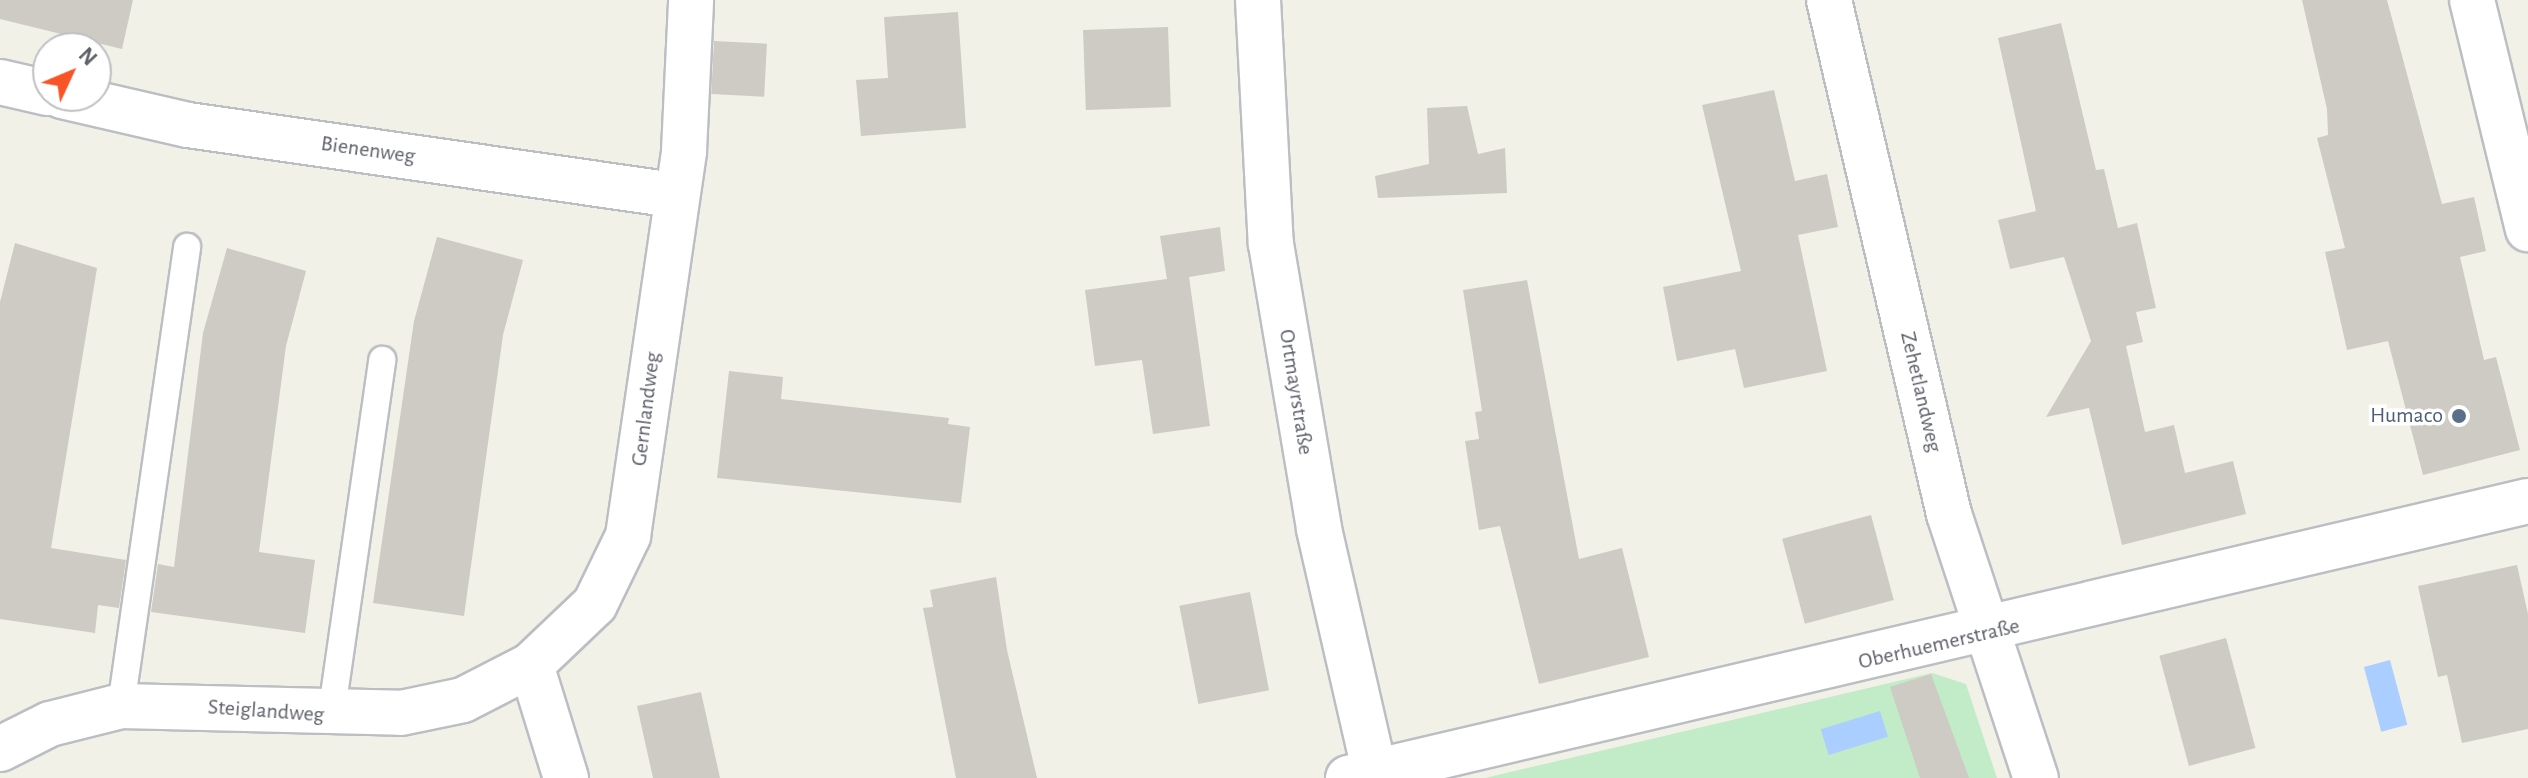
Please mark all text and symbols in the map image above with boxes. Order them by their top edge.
north arrow [32,32,112,112]
text: N [75,44,101,70]
street label: Bienenweg [319,130,417,170]
street label: Ortmayrstraße [1273,327,1319,457]
street label: Zehetlandweg [1894,329,1948,455]
street label: Gernlandweg [626,351,666,467]
place label: Humaco [2370,403,2443,429]
marker: Humaco [2450,407,2468,425]
street label: Oberhuemerstraße [1856,613,2022,675]
street label: Steiglandweg [207,694,325,728]

